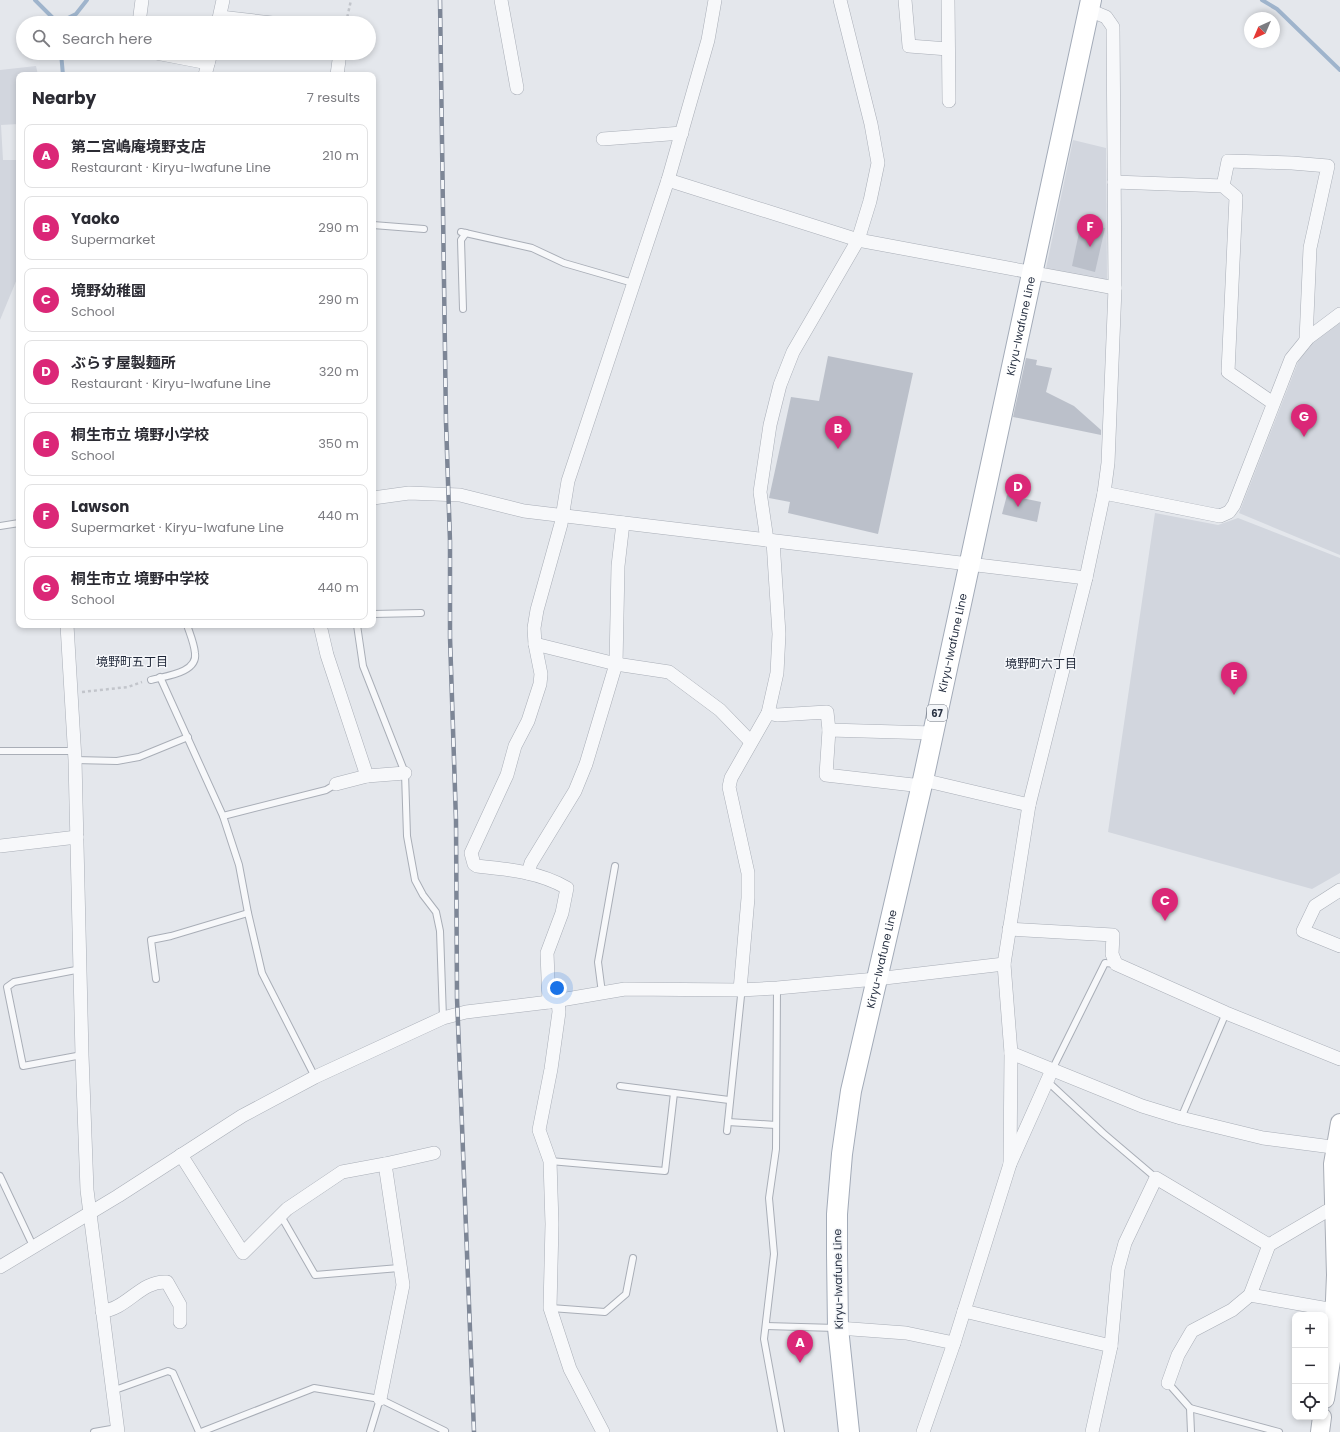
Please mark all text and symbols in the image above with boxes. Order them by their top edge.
north arrow [1244,12,1280,48]
search box [16,16,376,60]
icon: search [30,27,52,49]
text: Search here [62,28,152,49]
text: Nearby [32,86,96,110]
text: 7 results [307,88,360,107]
text: 第二宮嶋庵境野支店 [71,136,206,157]
text: A [41,146,51,165]
text: 210 m [322,146,359,165]
text: Restaurant · Kiryu-Iwafune Line [71,158,271,177]
text: Yaoko [71,208,120,229]
pin: F [1077,214,1103,247]
text: B [42,218,50,237]
text: 290 m [318,218,359,237]
text: Supermarket [71,230,155,249]
street label: Kiryu-Iwafune Line [1002,275,1039,377]
text: 境野幼稚園 [71,280,146,301]
text: C [41,290,51,309]
text: 290 m [318,290,359,309]
text: School [71,302,115,321]
text: ぶらす屋製麺所 [71,352,176,373]
text: D [41,362,51,381]
text: 320 m [319,362,359,381]
text: Restaurant · Kiryu-Iwafune Line [71,374,271,393]
pin: G [1291,404,1317,437]
pin: B [825,416,851,449]
text: 桐生市立 境野小学校 [71,424,209,445]
text: E [42,434,50,453]
text: 350 m [318,434,359,453]
text: School [71,446,115,465]
pin: D [1005,474,1031,507]
text: Lawson [71,496,129,517]
text: F [42,506,50,525]
text: 440 m [318,506,359,525]
text: Supermarket · Kiryu-Iwafune Line [71,518,284,537]
text: 桐生市立 境野中学校 [71,568,209,589]
text: G [41,578,51,597]
text: 440 m [318,578,359,597]
text: School [71,590,115,609]
street label: Kiryu-Iwafune Line [934,592,971,694]
district label: 境野町五丁目 [96,653,168,670]
district label: 境野町六丁目 [1005,655,1077,672]
pin: E [1221,662,1247,695]
road number: 67 [927,705,947,721]
pin: C [1152,888,1178,921]
street label: Kiryu-Iwafune Line [862,908,901,1010]
your location [547,978,567,998]
street label: Kiryu-Iwafune Line [829,1228,847,1329]
map controls [1292,1312,1328,1420]
button: + [1292,1312,1328,1348]
pin: A [787,1330,813,1363]
button: − [1292,1348,1328,1384]
button: locate [1292,1384,1328,1420]

